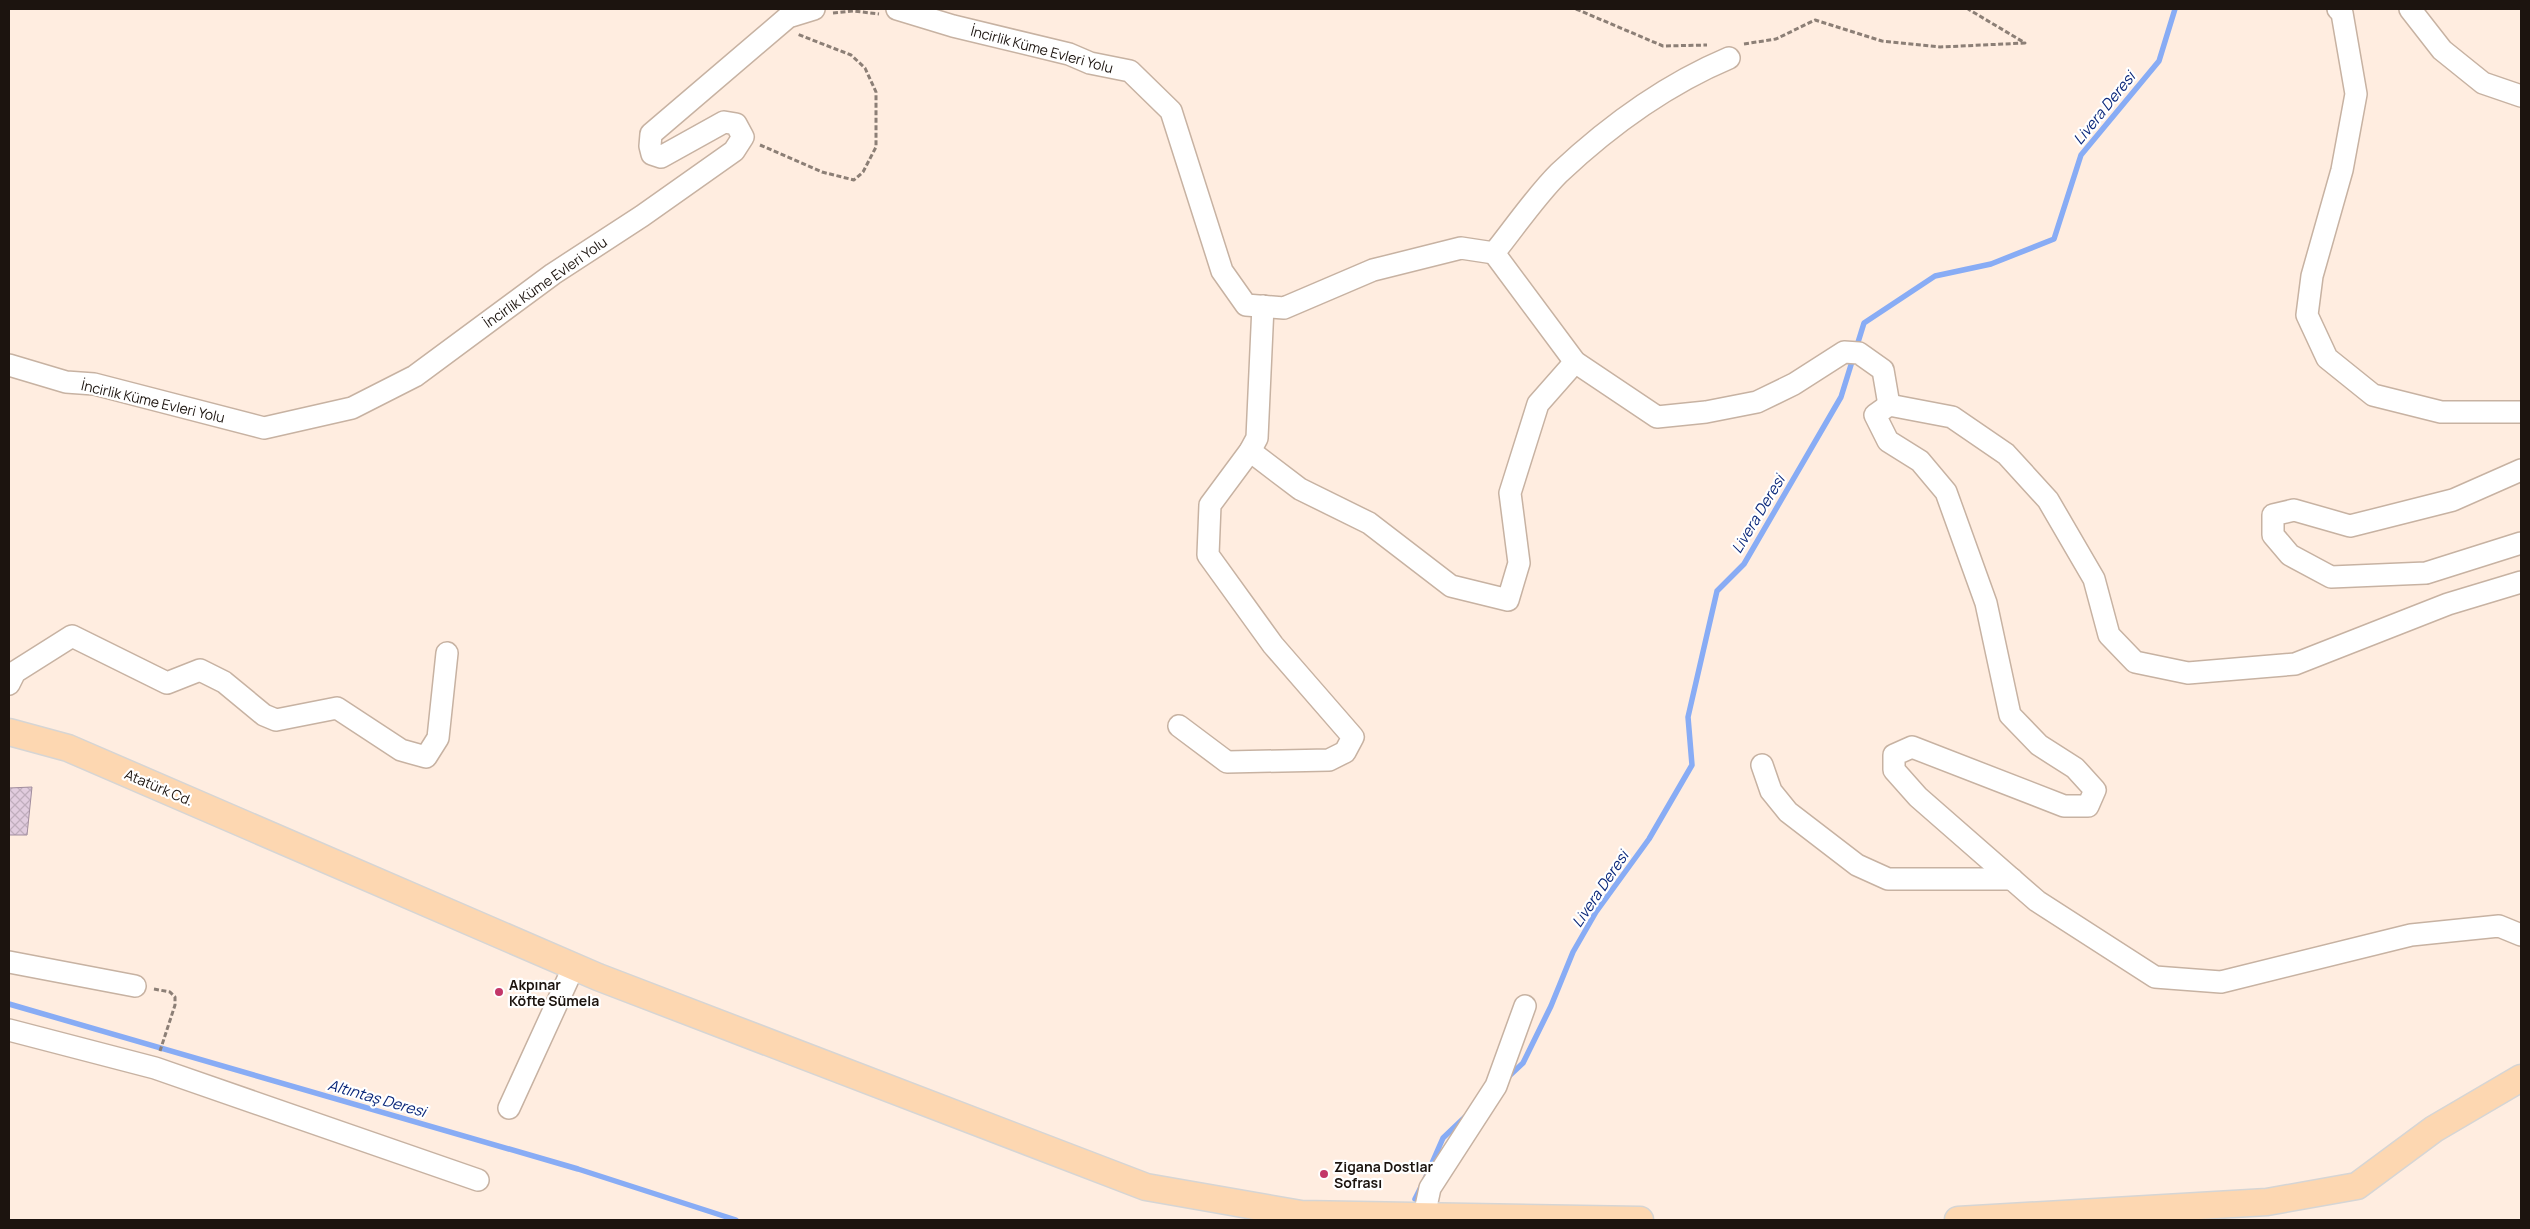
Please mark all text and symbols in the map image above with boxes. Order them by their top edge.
street label: İncirlik Küme Evleri Yolu [969,21,1115,77]
water label: Livera Deresi [2068,65,2141,149]
street label: İncirlik Küme Evleri Yolu [479,232,611,332]
street label: İncirlik Küme Evleri Yolu [79,375,227,427]
water label: Livera Deresi [1726,469,1791,557]
street label: Atatürk Cd. [122,764,196,810]
water label: Livera Deresi [1567,845,1635,931]
place label: Akpınar Köfte Sümela [509,975,599,1010]
marker: Akpınar Köfte Sümela [493,986,505,998]
water label: Altıntaş Deresi [326,1074,431,1123]
place label: Zigana Dostlar Sofrası [1334,1157,1433,1192]
marker: Zigana Dostlar Sofrası [1318,1168,1330,1180]

